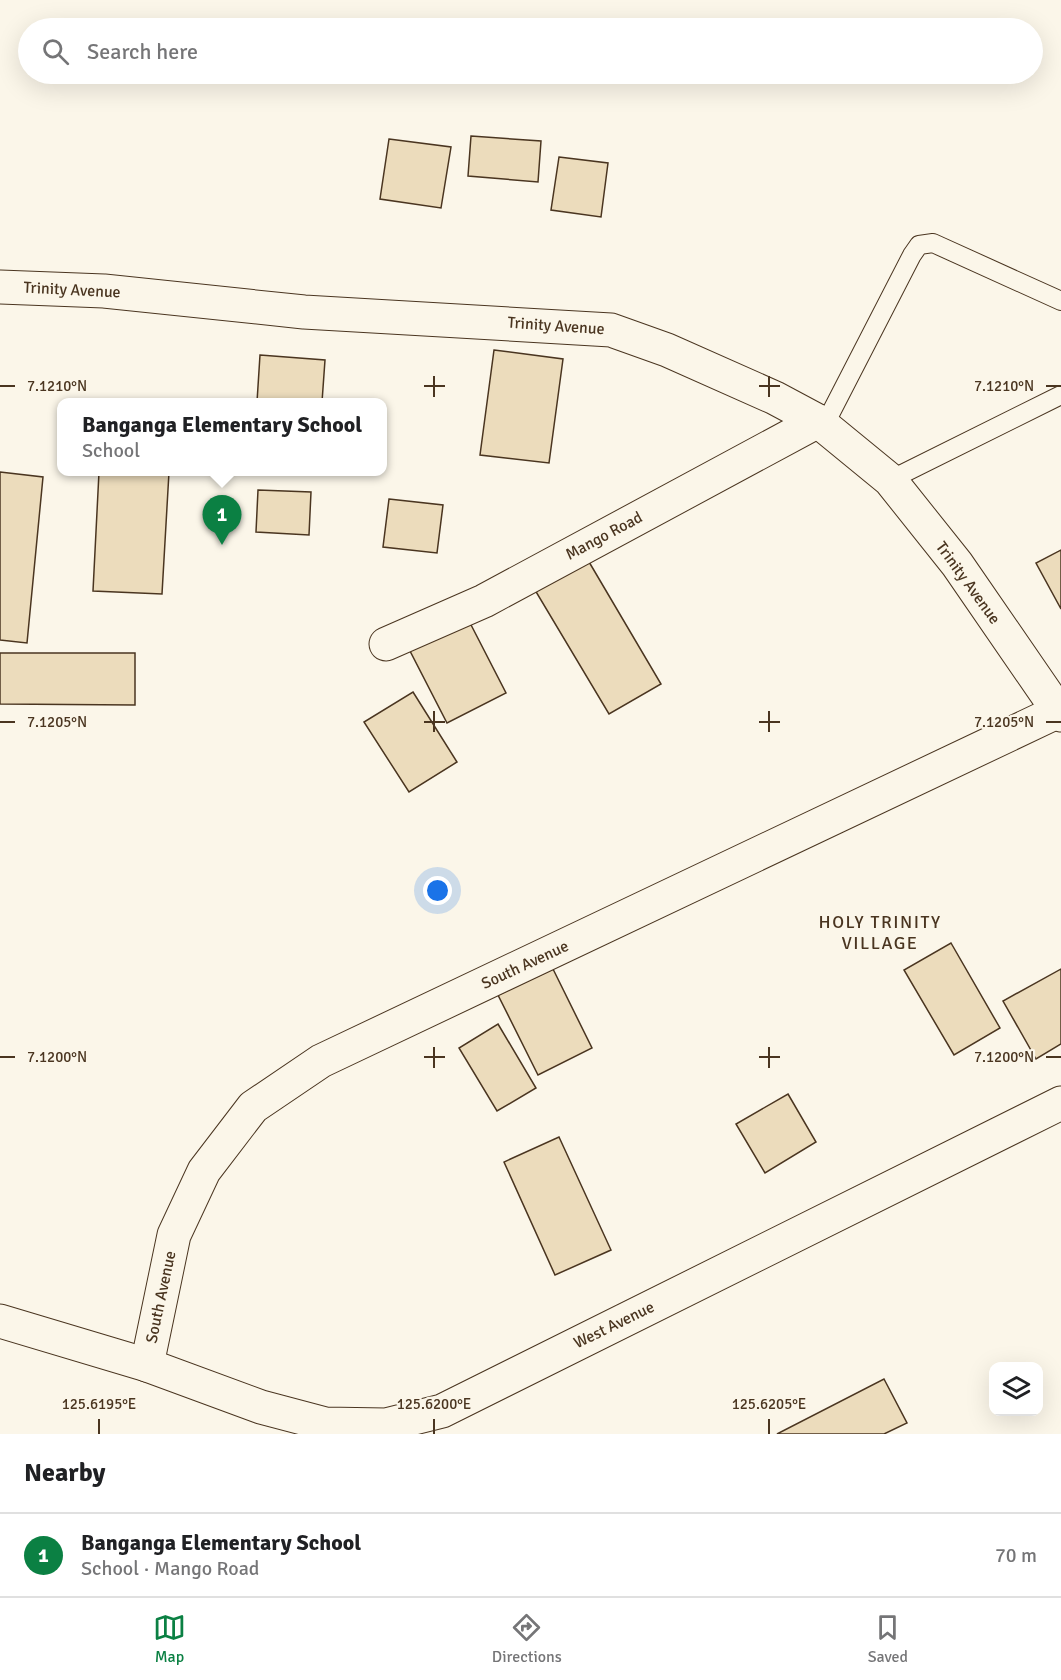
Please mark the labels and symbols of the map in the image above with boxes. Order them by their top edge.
street label: Trinity Avenue [23,277,121,303]
street label: Trinity Avenue [507,313,605,339]
text: 7.1210°N [27,377,87,395]
text: 7.1210°N [974,377,1034,395]
pin: 1 [202,496,242,545]
street label: Mango Road [562,507,646,565]
street label: Trinity Avenue [931,538,1005,628]
text: 7.1205°N [27,713,87,731]
text: 7.1205°N [974,713,1034,731]
your location [423,876,452,905]
district label: HOLY TRINITY VILLAGE [819,911,941,954]
street label: South Avenue [478,936,572,994]
text: 7.1200°N [27,1048,87,1066]
text: 7.1200°N [974,1048,1034,1066]
street label: South Avenue [141,1249,181,1345]
street label: West Avenue [570,1297,658,1353]
text: 125.6195°E [62,1395,136,1413]
text: 125.6200°E [397,1395,471,1413]
text: 125.6205°E [732,1395,806,1413]

